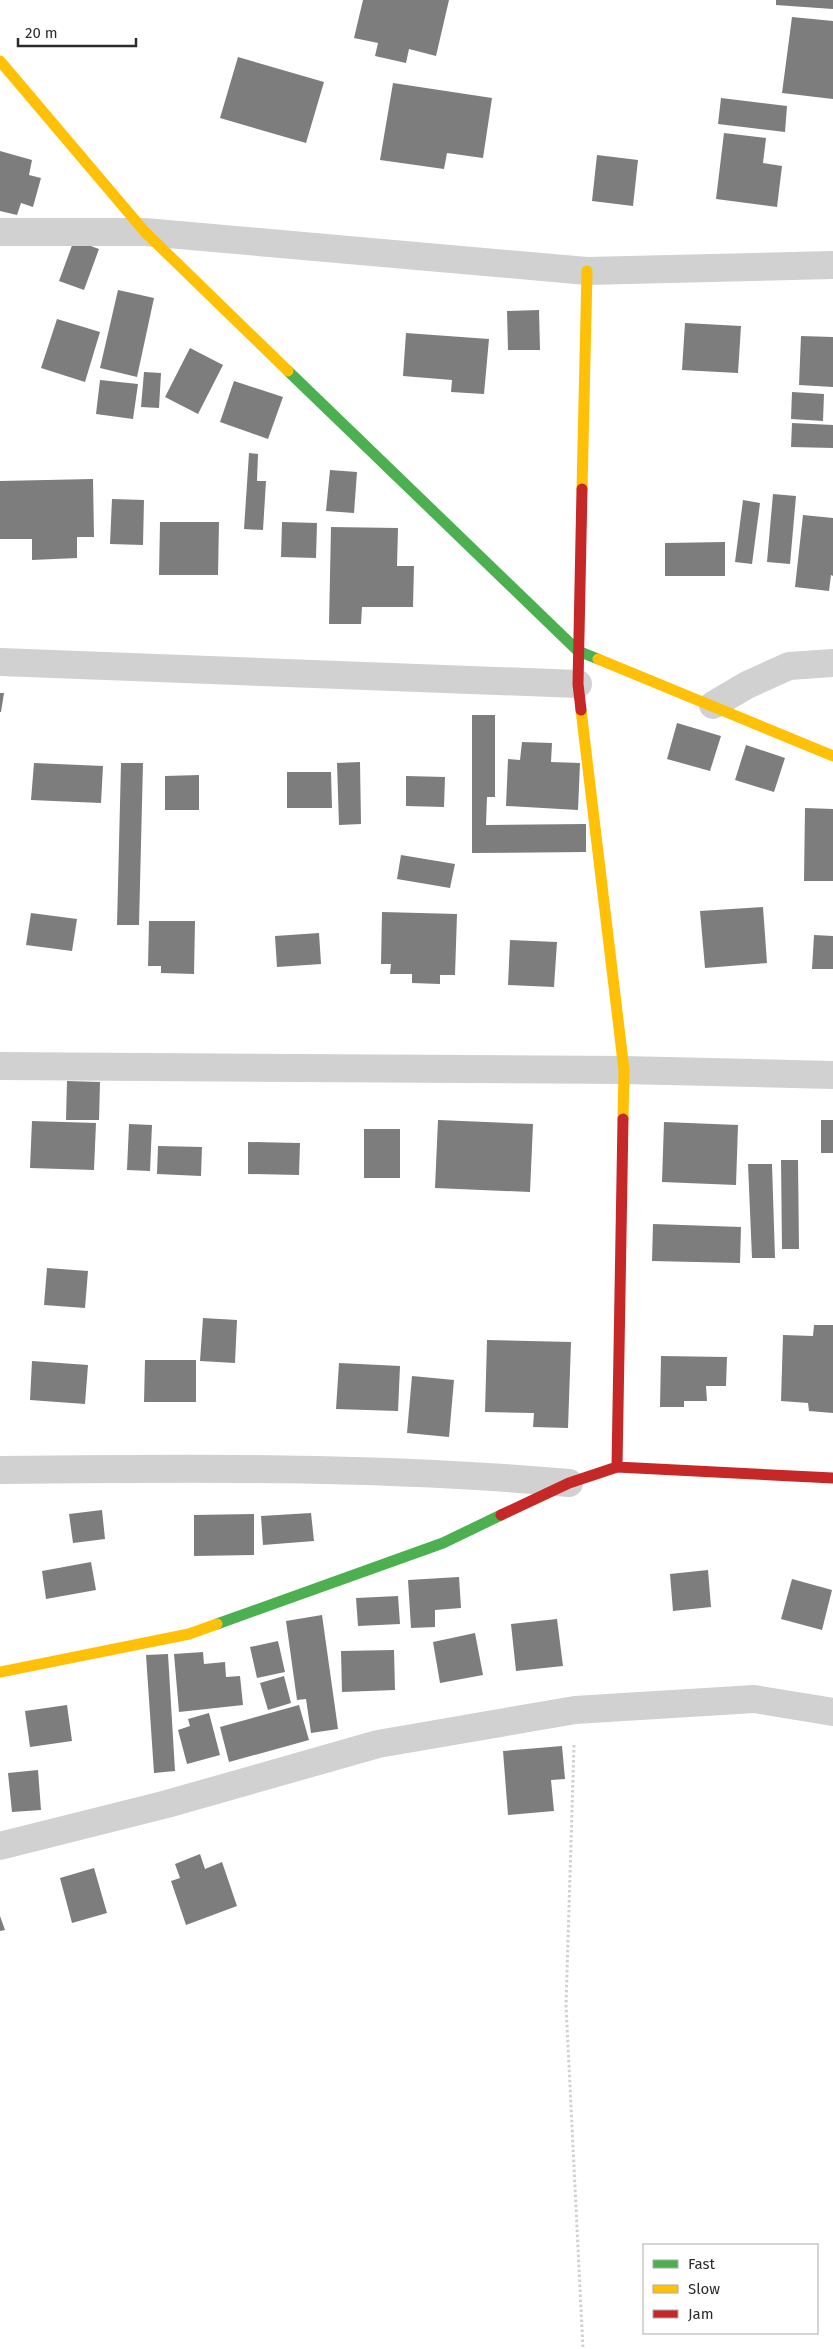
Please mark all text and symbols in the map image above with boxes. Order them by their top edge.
scale bar [18,15,135,47]
text: 20 m [25,24,58,42]
legend [643,2244,818,2334]
text: Fast [688,2255,715,2273]
text: Slow [688,2280,720,2298]
text: Jam [688,2305,714,2323]

